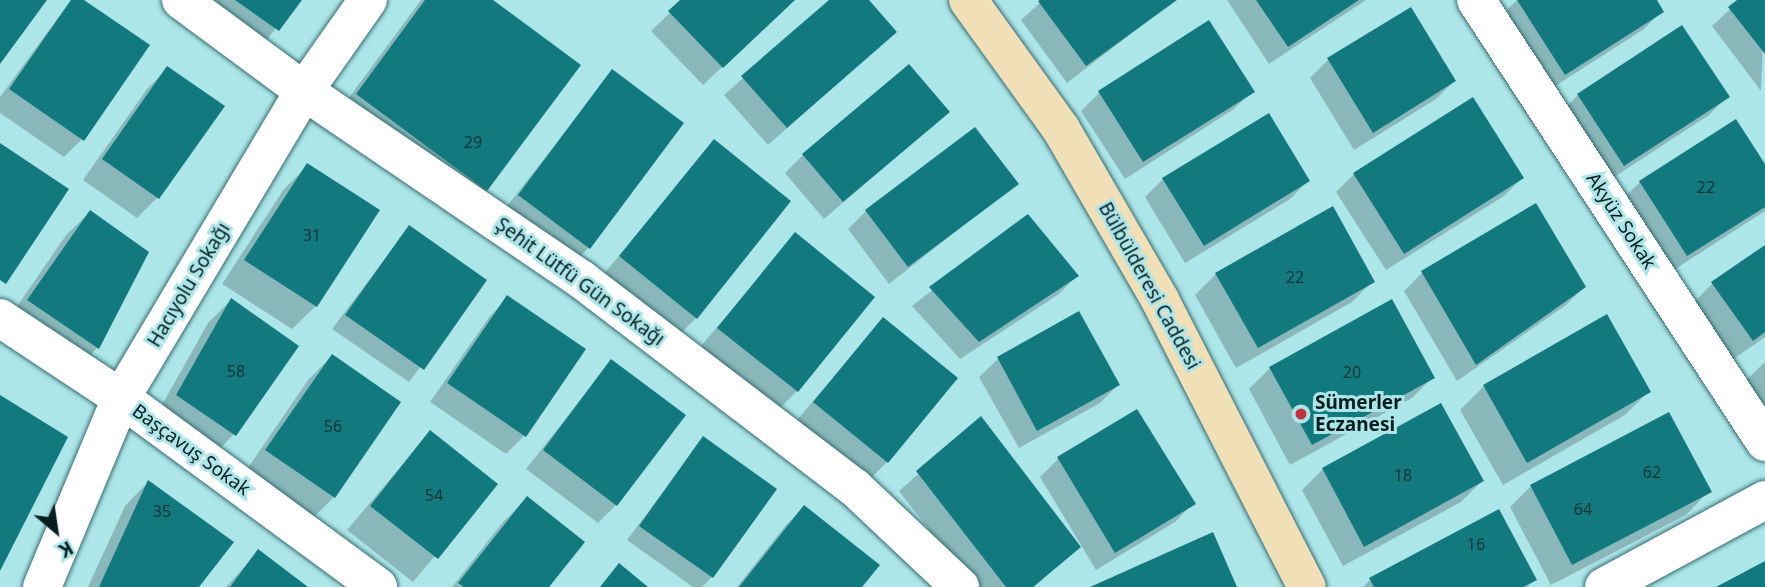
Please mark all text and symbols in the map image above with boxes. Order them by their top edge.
house number: 29 [464,132,482,152]
street label: Akyüz Sokak [1581,168,1661,274]
house number: 22 [1697,177,1715,197]
street label: Bülbülderesi Caddesi [1094,198,1204,374]
street label: Şehit Lütfü Gün Sokağı [491,213,669,351]
street label: Hacıyolu Sokağı [143,219,235,351]
house number: 31 [303,225,321,245]
house number: 22 [1286,267,1304,287]
house number: 58 [227,361,245,381]
house number: 20 [1343,362,1361,382]
place label: Sümerler Eczanesi [1315,392,1402,436]
street label: Başçavuş Sokak [128,400,254,500]
marker: Sümerler Eczanesi [1293,406,1309,422]
house number: 56 [324,416,342,436]
house number: 62 [1643,462,1661,482]
house number: 18 [1394,465,1412,485]
house number: 54 [425,485,443,505]
north arrow [21,496,91,566]
house number: 64 [1574,499,1592,519]
house number: 35 [153,501,171,521]
house number: 16 [1467,534,1485,554]
text: K [54,535,78,564]

